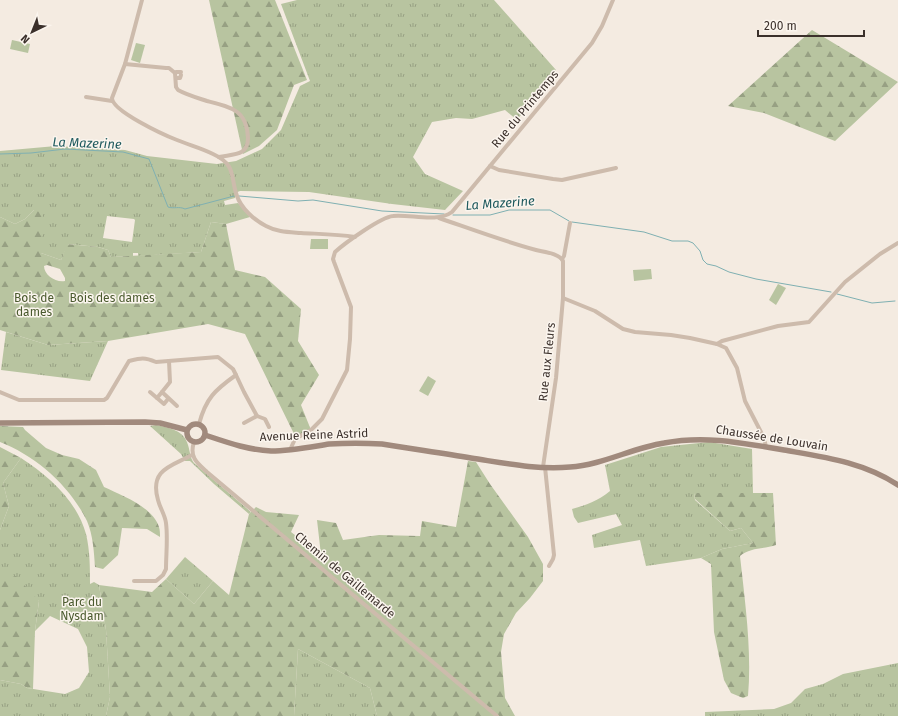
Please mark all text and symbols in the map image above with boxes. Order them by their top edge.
north arrow [12,12,52,52]
scale bar [758,12,864,38]
text: 200 m [764,19,797,33]
text: N [18,32,33,46]
street label: Rue du Printemps [489,67,562,151]
water label: La Mazerine [52,134,122,152]
water label: La Mazerine [465,193,535,213]
park label: Bois de dames [14,291,54,319]
park label: Bois des dames [69,291,155,305]
street label: Rue aux Fleurs [536,321,558,402]
street label: Chaussée de Louvain [715,422,829,454]
street label: Avenue Reine Astrid [259,426,369,444]
street label: Chemin de Gaillemarde [292,529,398,621]
park label: Parc du Nysdam [60,595,104,623]

